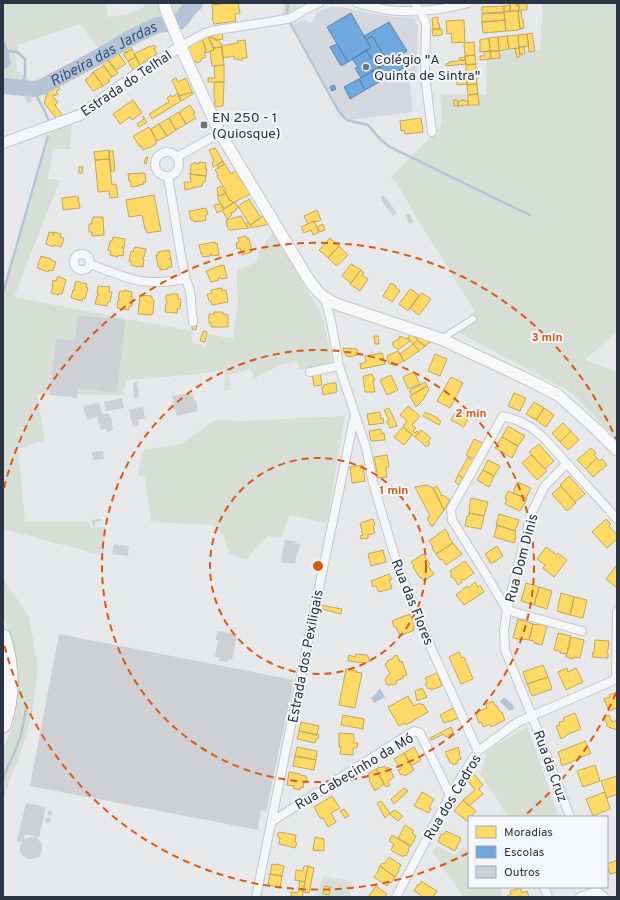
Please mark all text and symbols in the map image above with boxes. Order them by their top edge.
water label: Ribeira das Jardas [47,19,161,92]
street label: Estrada do Telhal [78,48,176,121]
place label: Colégio "A Quinta de Sintra" [374,52,480,85]
marker: Colégio "A Quinta de Sintra" [361,62,371,72]
place label: EN 250 - 1 (Quiosque) [212,110,281,143]
marker: EN 250 - 1 (Quiosque) [199,120,209,130]
text: 3 min [531,330,563,346]
text: 2 min [455,406,487,422]
text: 1 min [380,483,408,499]
street label: Rua Dom Dinis [502,512,542,605]
street label: Rua das Flores [387,557,437,648]
centre of rings [311,559,325,573]
street label: Estrada dos Pexiligais [285,588,328,724]
street label: Rua da Cruz [529,728,571,805]
street label: Rua Cabecinho da Mó [292,730,417,814]
street label: Rua dos Cedros [421,752,486,844]
legend [468,816,608,888]
text: Moradias [504,825,553,841]
text: Escolas [504,845,544,861]
text: Outros [504,865,540,881]

